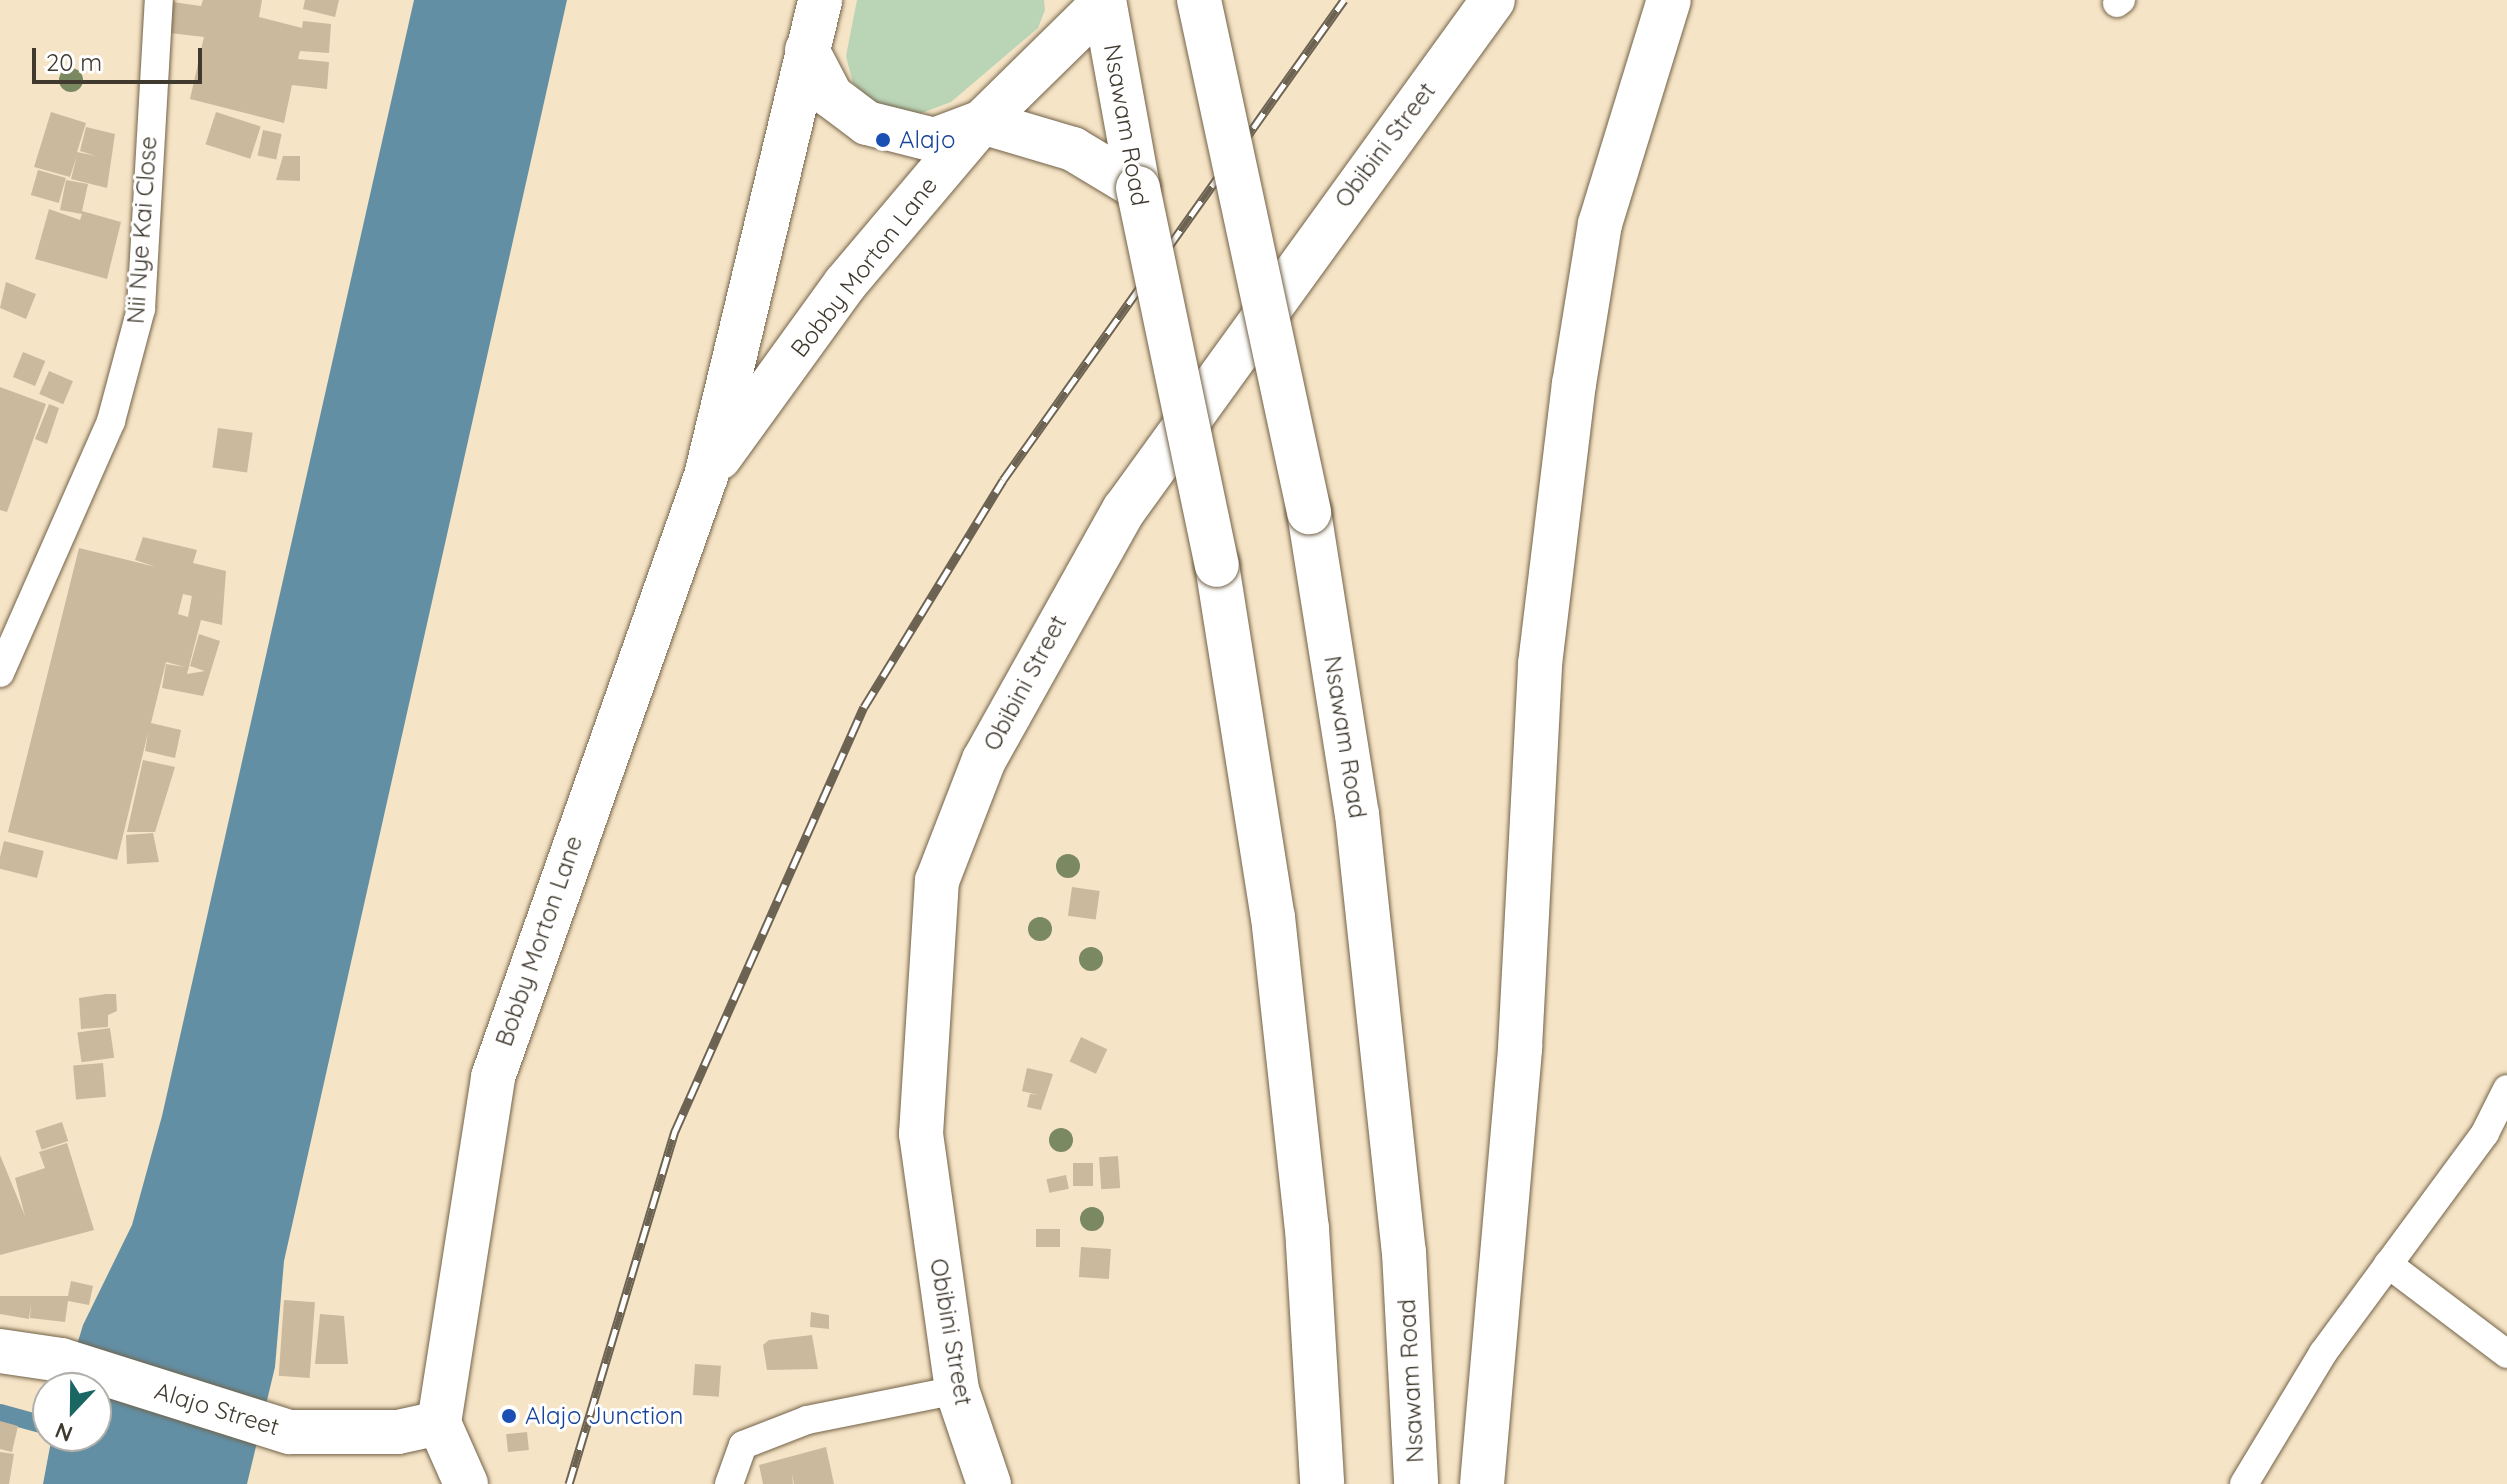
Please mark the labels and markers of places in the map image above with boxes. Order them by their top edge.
place label: Alajo [899,126,956,154]
marker: Alajo [874,131,892,149]
place label: Alajo Junction [525,1402,683,1430]
marker: Alajo Junction [500,1407,518,1425]

